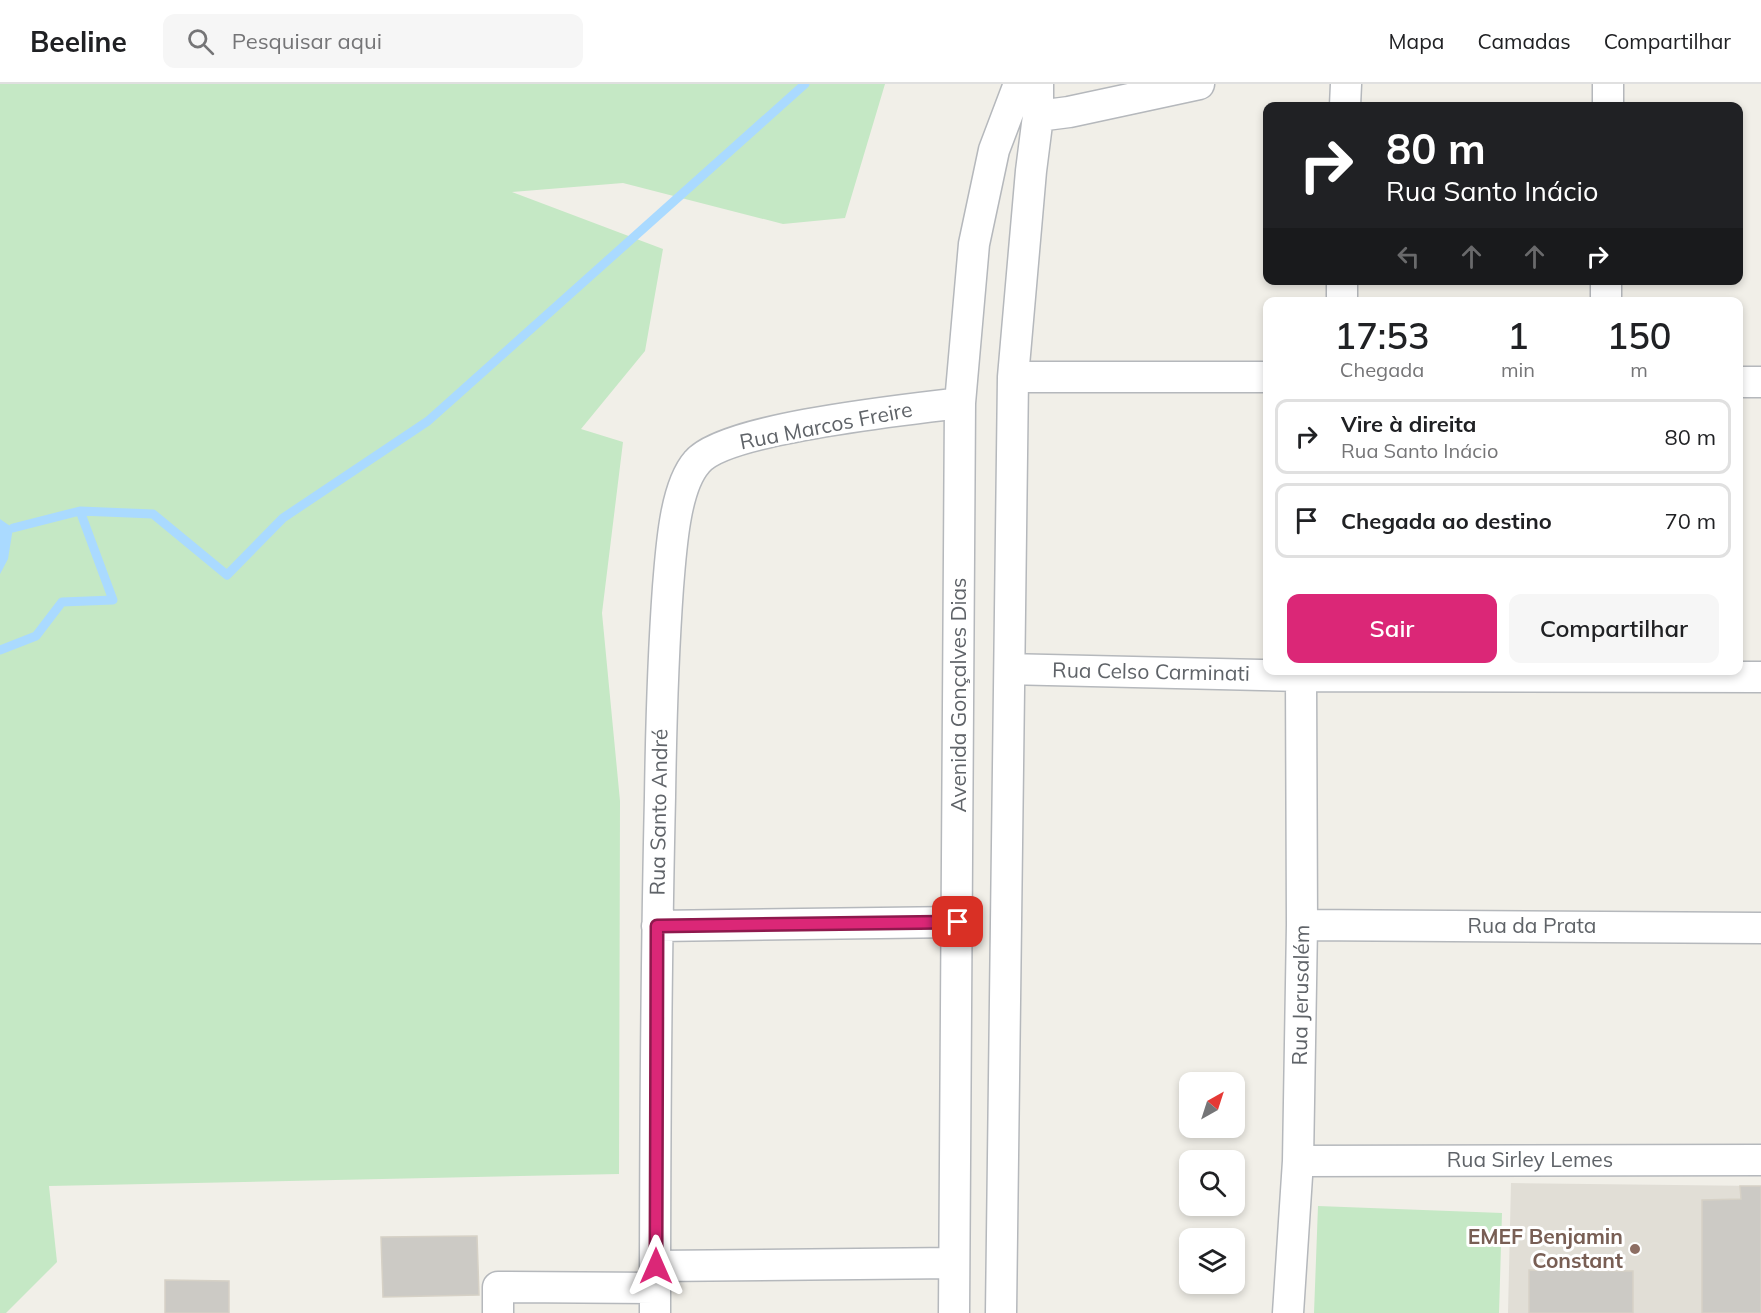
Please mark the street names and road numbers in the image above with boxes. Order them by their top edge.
street label: Rua Marcos Freire [737,396,914,455]
street label: Avenida Gonçalves Dias [945,578,971,812]
street label: Rua Celso Carminati [1052,656,1250,686]
street label: Rua Santo André [644,728,672,896]
street label: Rua da Prata [1468,912,1596,938]
street label: Rua Jerusalém [1286,924,1314,1066]
street label: Rua Sirley Lemes [1447,1146,1613,1172]

